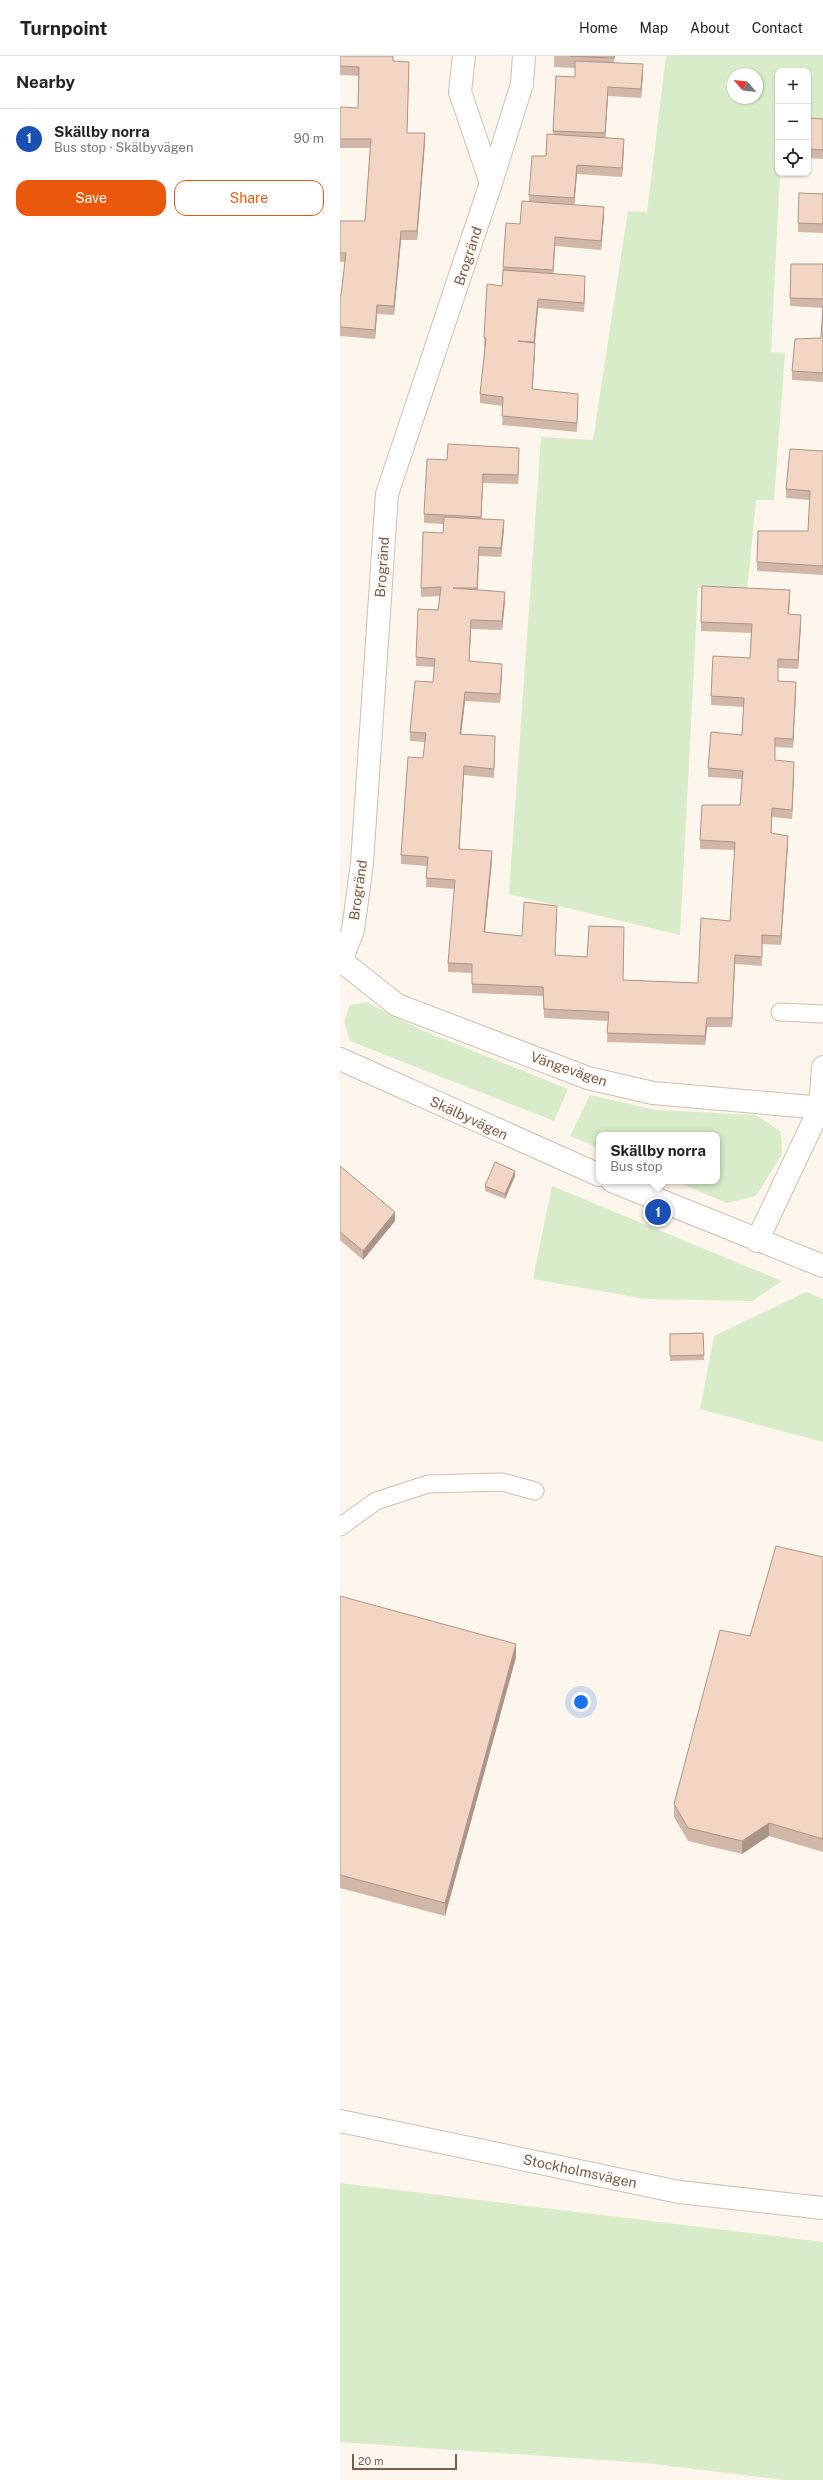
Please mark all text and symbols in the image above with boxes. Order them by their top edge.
text: Turnpoint [20,17,107,39]
text: Home [579,20,618,36]
text: Map [640,20,668,36]
text: About [690,20,730,36]
text: Contact [752,20,803,36]
north arrow [727,68,763,104]
map controls [775,68,811,176]
button: + [775,68,811,104]
text: Nearby [16,72,75,92]
button: − [775,104,811,140]
text: Skällby norra [54,123,150,140]
text: 1 [26,131,32,146]
text: 90 m [294,131,324,146]
text: Bus stop · Skälbyvägen [54,140,193,155]
button: locate [775,140,811,176]
button: Save [16,180,166,216]
button: Share [174,180,324,216]
street label: Brogränd [451,225,485,287]
street label: Brogränd [372,536,392,598]
street label: Brogränd [346,859,370,921]
street label: Vängevägen [529,1048,609,1090]
street label: Skälbyvägen [428,1093,510,1143]
popup [596,1132,720,1184]
text: Skällby norra [610,1142,706,1159]
text: Bus stop [610,1159,663,1174]
pin: 1 [645,1197,671,1227]
your location [571,1692,591,1712]
street label: Stockholmsvägen [522,2151,638,2191]
scale bar [352,2452,457,2471]
text: 20 m [358,2455,383,2467]

